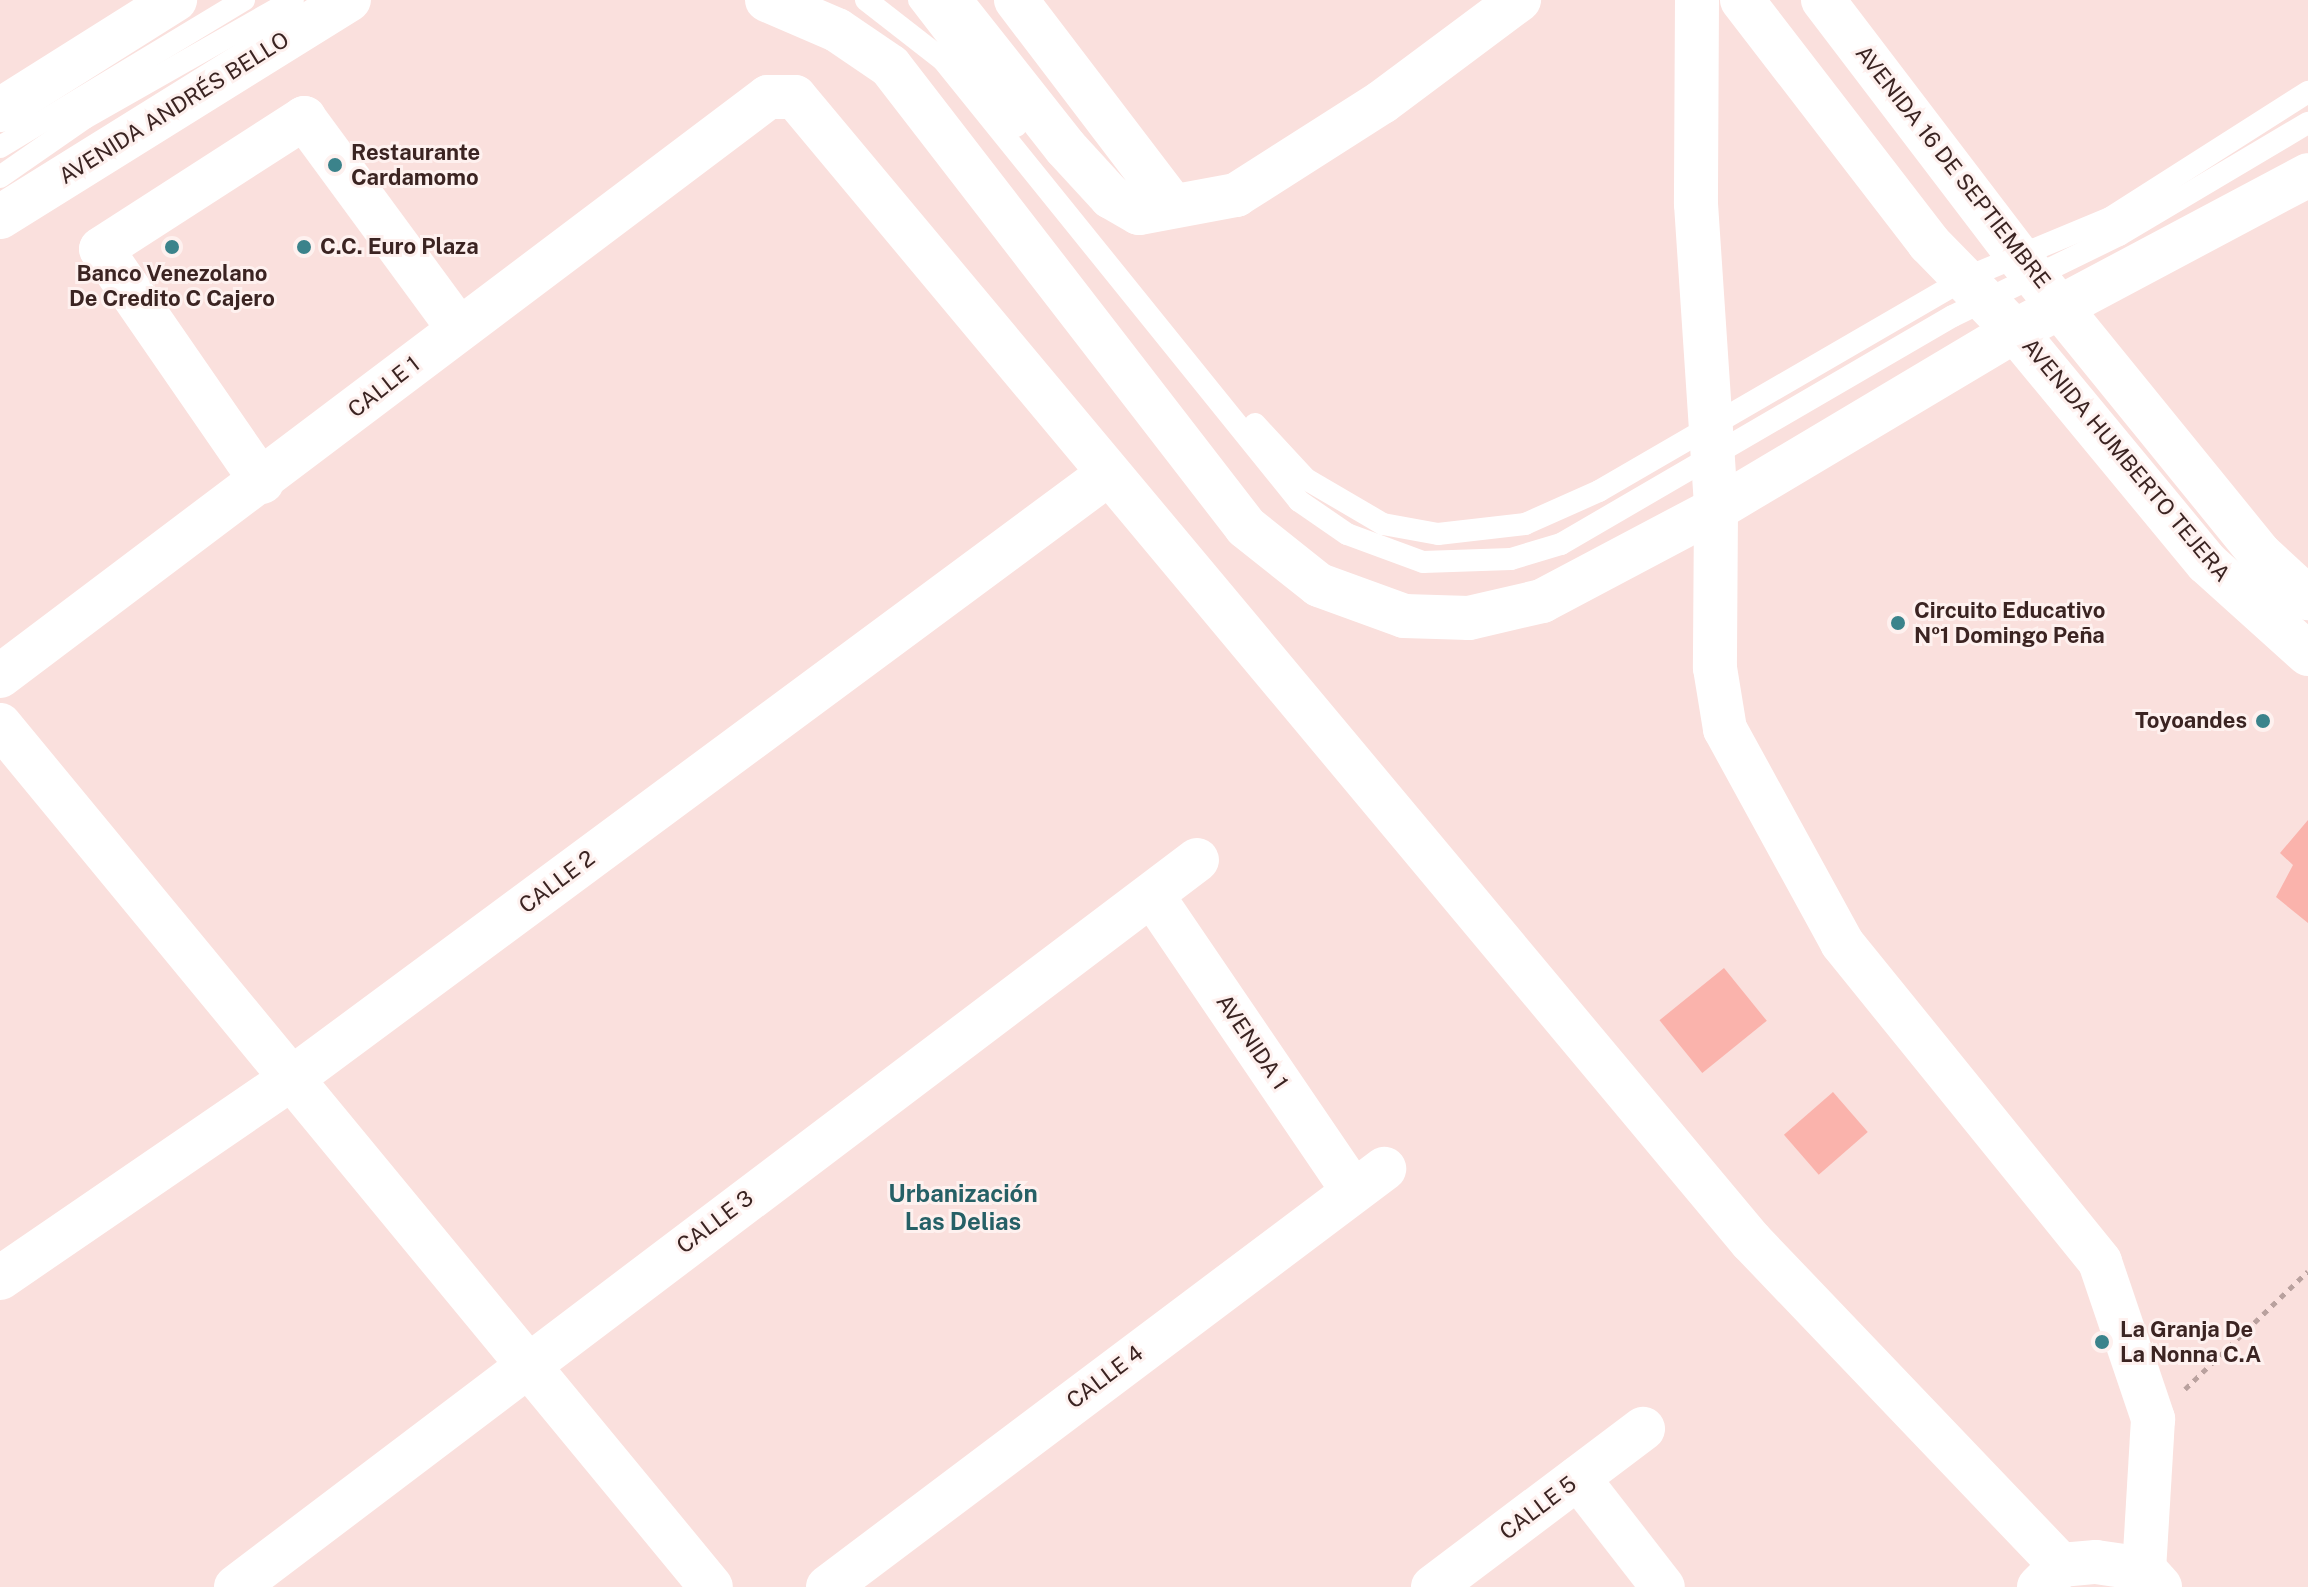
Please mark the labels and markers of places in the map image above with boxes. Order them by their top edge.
place label: Restaurante Cardamomo [351,139,480,190]
marker: Restaurante Cardamomo [326,156,344,174]
place label: C.C. Euro Plaza [320,234,479,260]
marker: Banco Venezolano De Credito C Cajero [163,238,181,256]
marker: C.C. Euro Plaza [295,238,313,256]
place label: Banco Venezolano De Credito C Cajero [69,260,275,312]
place label: Circuito Educativo Nº1 Domingo Peña [1914,597,2105,648]
marker: Circuito Educativo Nº1 Domingo Peña [1889,614,1907,632]
place label: Toyoandes [2135,708,2247,734]
marker: Toyoandes [2254,712,2272,730]
place label: La Granja De La Nonna C.A [2120,1316,2261,1368]
marker: La Granja De La Nonna C.A [2091,1331,2113,1353]

